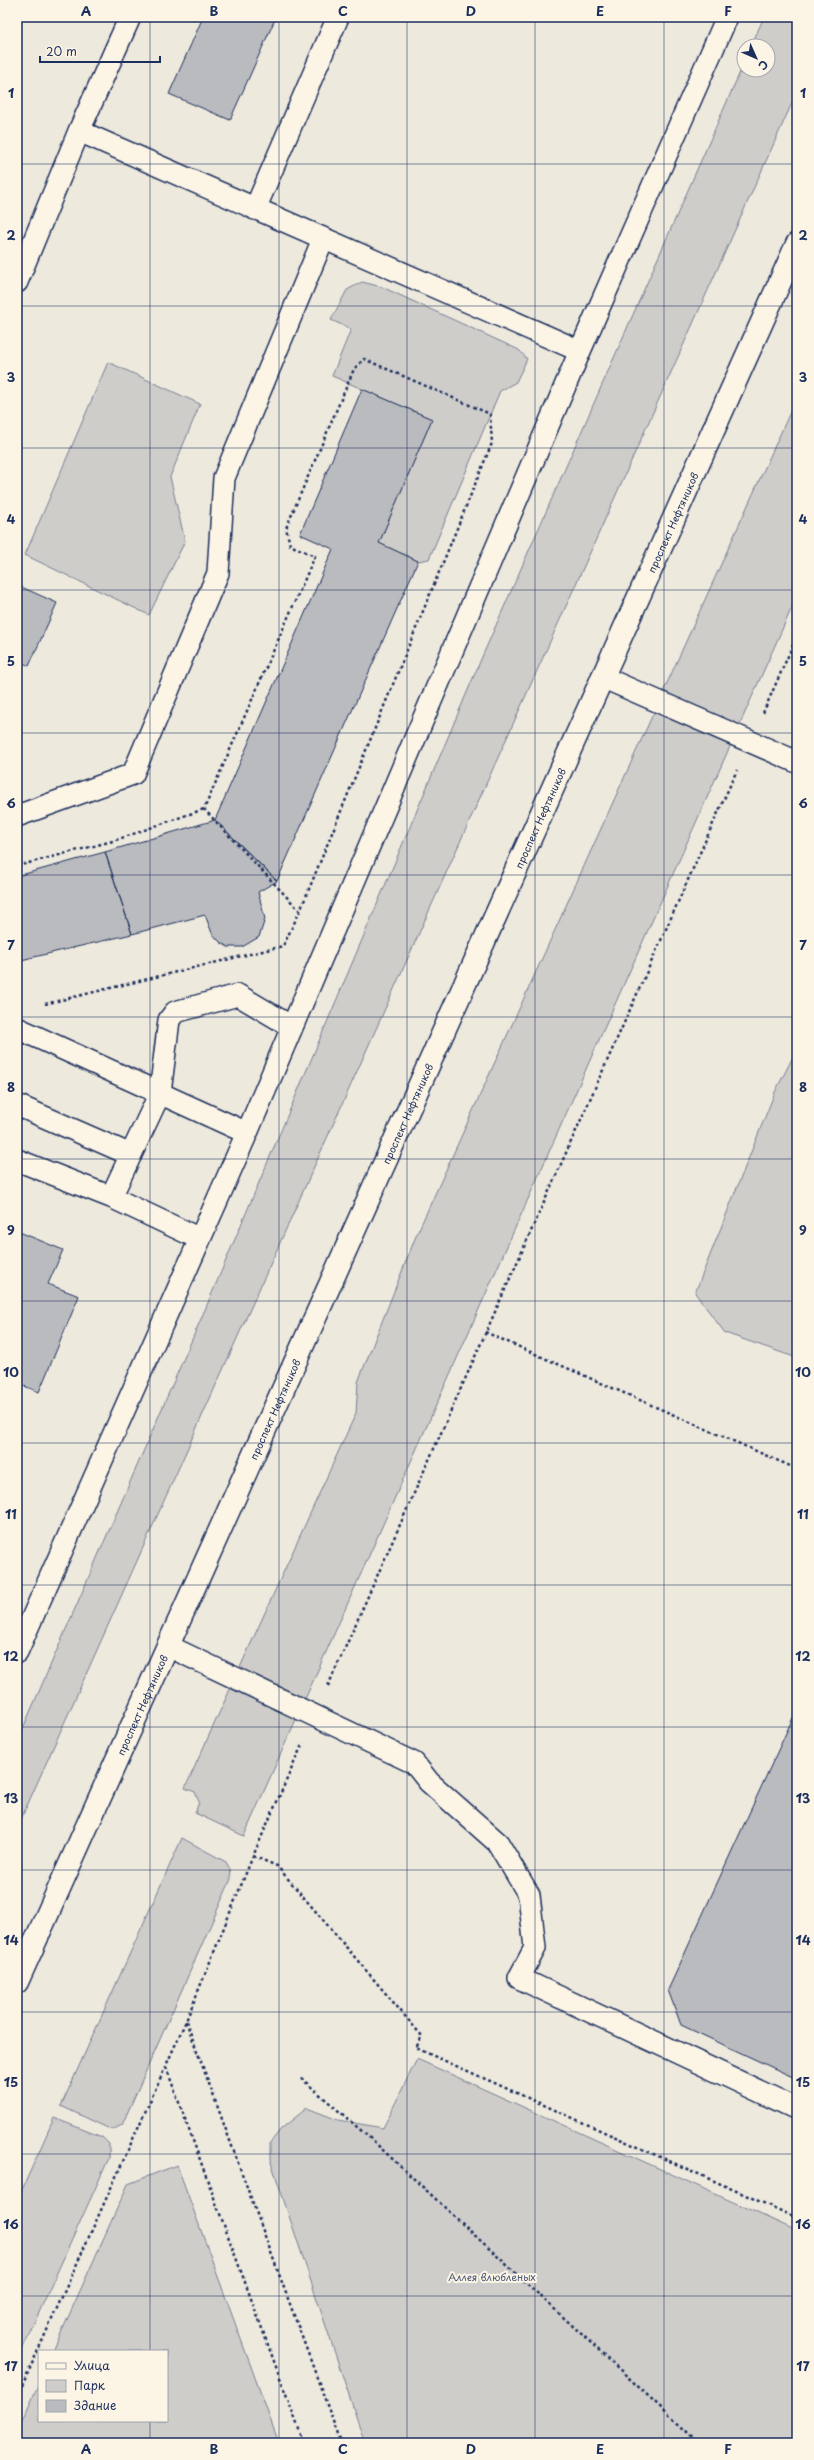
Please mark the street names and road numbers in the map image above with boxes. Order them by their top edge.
street label: проспект Нефтяников [643,469,701,575]
street label: проспект Нефтяников [510,765,569,870]
street label: проспект Нефтяников [378,1061,436,1166]
street label: проспект Нефтяников [245,1356,303,1462]
street label: проспект Нефтяников [112,1652,171,1757]

